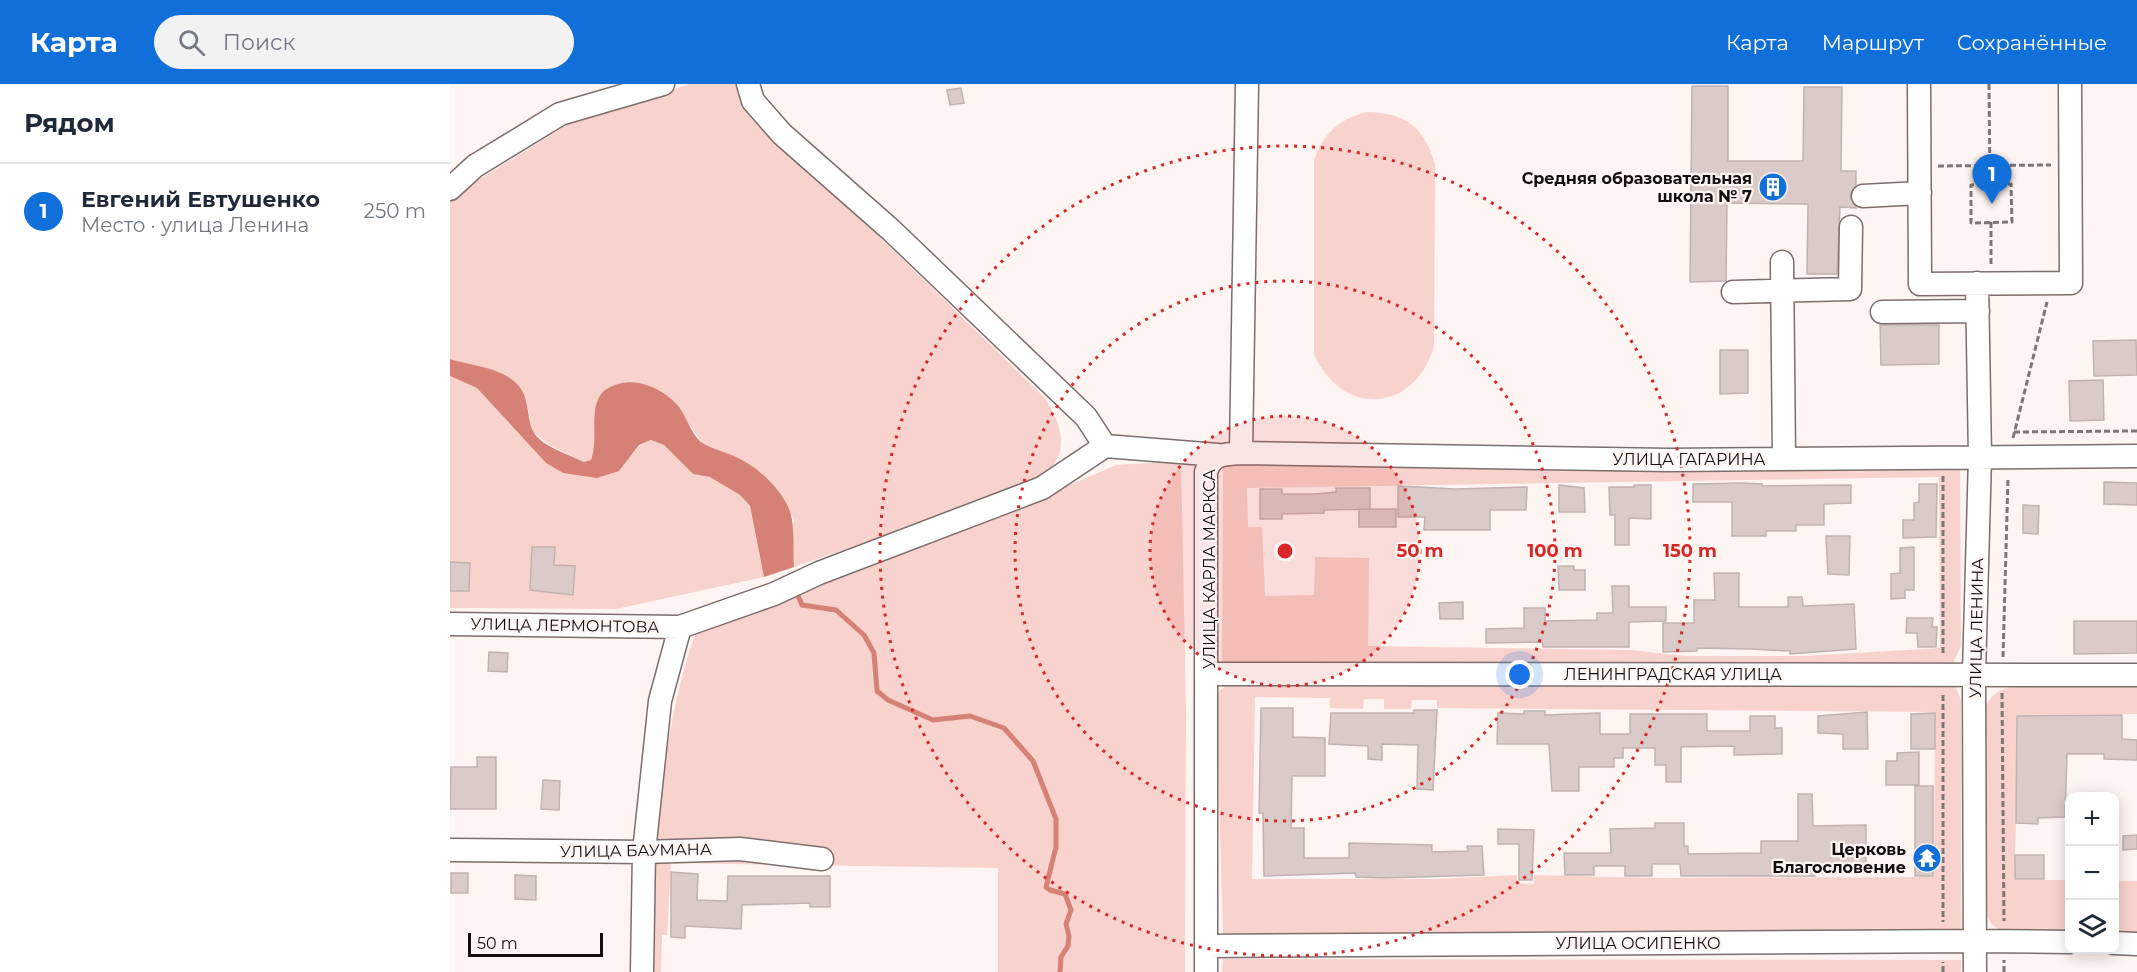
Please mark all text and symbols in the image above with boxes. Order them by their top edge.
search box [154,15,574,69]
text: Карта [30,25,118,59]
icon: search [175,26,208,59]
text: Поиск [223,29,295,56]
text: Карта [1726,30,1789,55]
text: Маршрут [1822,30,1924,55]
text: Сохранённые [1957,30,2107,55]
text: Рядом [24,107,115,139]
pin: 1 [1972,154,2012,204]
place label: Средняя образовательная школа № 7 [1522,169,1752,206]
building icon: Средняя образовательная школа № 7 [1757,171,1789,203]
text: Евгений Евтушенко [81,186,320,213]
text: 1 [40,199,47,223]
text: 250 m [364,199,426,223]
text: Место · улица Ленина [81,213,309,237]
street label: УЛИЦА ГАГАРИНА [1613,450,1766,469]
street label: УЛИЦА КАРЛА МАРКСА [1200,469,1219,669]
text: 50 m [1397,540,1443,562]
text: 100 m [1527,540,1583,562]
text: 150 m [1663,540,1717,562]
centre of rings [1275,541,1295,561]
street label: УЛИЦА ЛЕНИНА [1966,558,1987,698]
street label: УЛИЦА ЛЕРМОНТОВА [470,614,660,637]
your location [1505,660,1534,689]
street label: ЛЕНИНГРАДСКАЯ УЛИЦА [1564,665,1782,684]
map controls [2065,792,2119,954]
button: + [2065,792,2119,846]
street label: УЛИЦА БАУМАНА [560,840,712,861]
place label: Церковь Благословение [1772,840,1906,877]
temple icon: Церковь Благословение [1911,842,1943,874]
button: − [2065,846,2119,900]
button: layers [2065,900,2119,954]
scale bar [468,930,603,958]
text: 50 m [477,934,518,953]
street label: УЛИЦА ОСИПЕНКО [1555,934,1721,953]

